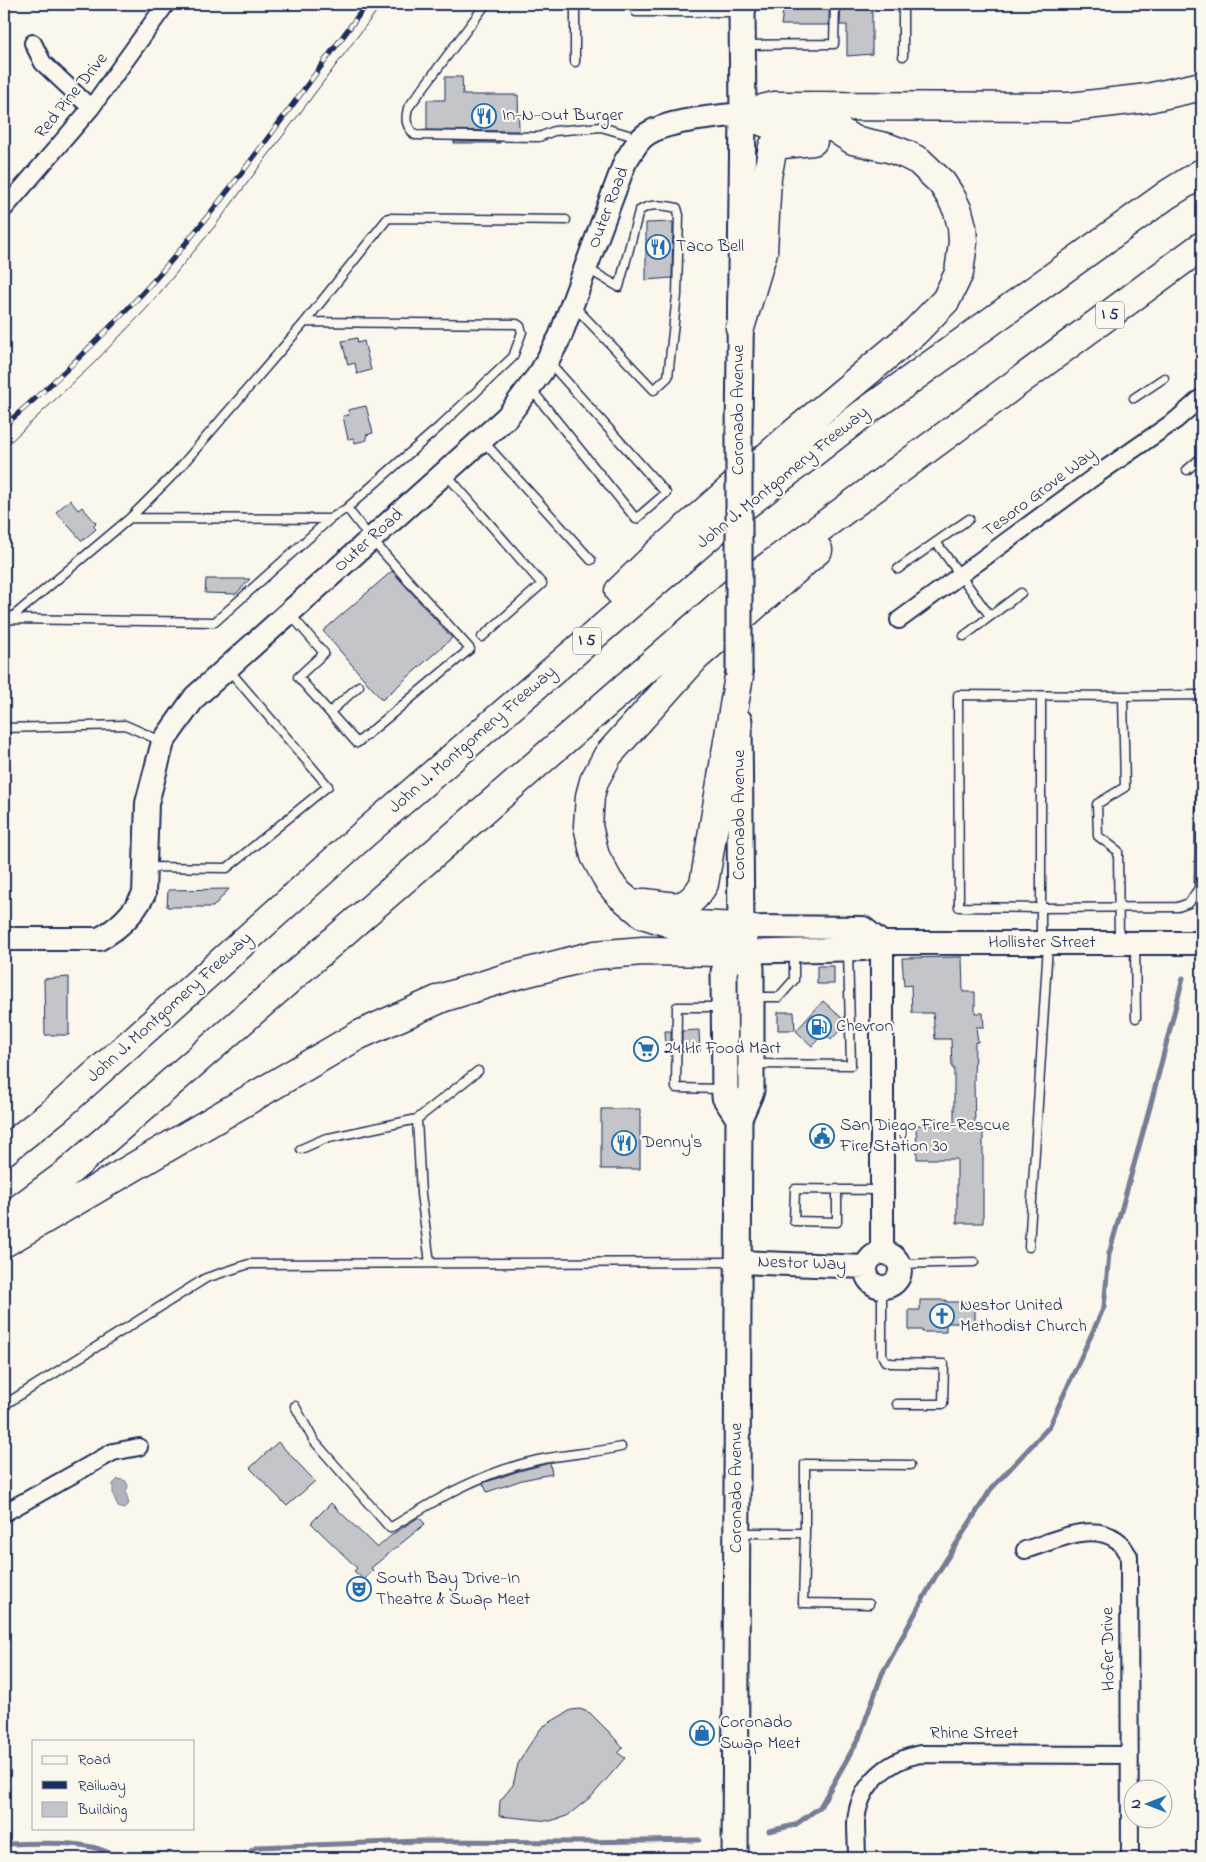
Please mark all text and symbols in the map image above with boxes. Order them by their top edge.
street label: Red Pine Drive [29,47,115,145]
restaurant icon: In-N-Out Burger [471,103,497,129]
place label: In-N-Out Burger [502,103,623,130]
street label: Outer Road [582,163,636,253]
restaurant icon: Taco Bell [645,234,671,260]
place label: Taco Bell [676,234,744,260]
road number: I 5 [1096,302,1124,328]
street label: Coronado Avenue [726,344,752,475]
street label: John J. Montgomery Freeway [691,400,875,556]
street label: Tesoro Grove Way [978,442,1102,544]
street label: Outer Road [329,503,409,579]
road number: I 5 [573,627,601,654]
street label: John J. Montgomery Freeway [383,660,563,821]
street label: Coronado Avenue [727,749,753,880]
street label: John J. Montgomery Freeway [82,926,259,1090]
street label: Hollister Street [988,930,1096,956]
fuel station icon: Chevron [806,1014,832,1040]
place label: Chevron [836,1014,893,1040]
supermarket icon: 24 Hr Food Mart [633,1036,659,1062]
place label: 24 Hr Food Mart [664,1036,781,1062]
place label: San Diego Fire-Rescue Fire Station 30 [839,1113,1011,1160]
public building icon: San Diego Fire-Rescue Fire Station 30 [809,1123,835,1149]
restaurant icon: Denny's [611,1130,637,1156]
place label: Denny's [641,1130,702,1156]
street label: Nestor Way [757,1249,847,1279]
place label: Nestor United Methodist Church [960,1293,1087,1340]
church icon: Nestor United Methodist Church [929,1303,955,1329]
street label: Coronado Avenue [724,1422,750,1553]
place label: South Bay Drive-In Theatre & Swap Meet [376,1566,530,1613]
theatre icon: South Bay Drive-In Theatre & Swap Meet [346,1576,372,1602]
street label: Hofer Drive [1095,1606,1123,1691]
place label: Coronado Swap Meet [720,1710,800,1757]
shop icon: Coronado Swap Meet [689,1720,715,1746]
street label: Rhine Street [930,1721,1018,1747]
legend [32,1740,195,1830]
text: Road [78,1749,111,1771]
text: Railway [78,1775,126,1798]
north arrow [1124,1780,1174,1830]
text: Building [77,1799,127,1822]
text: N [1126,1799,1147,1809]

